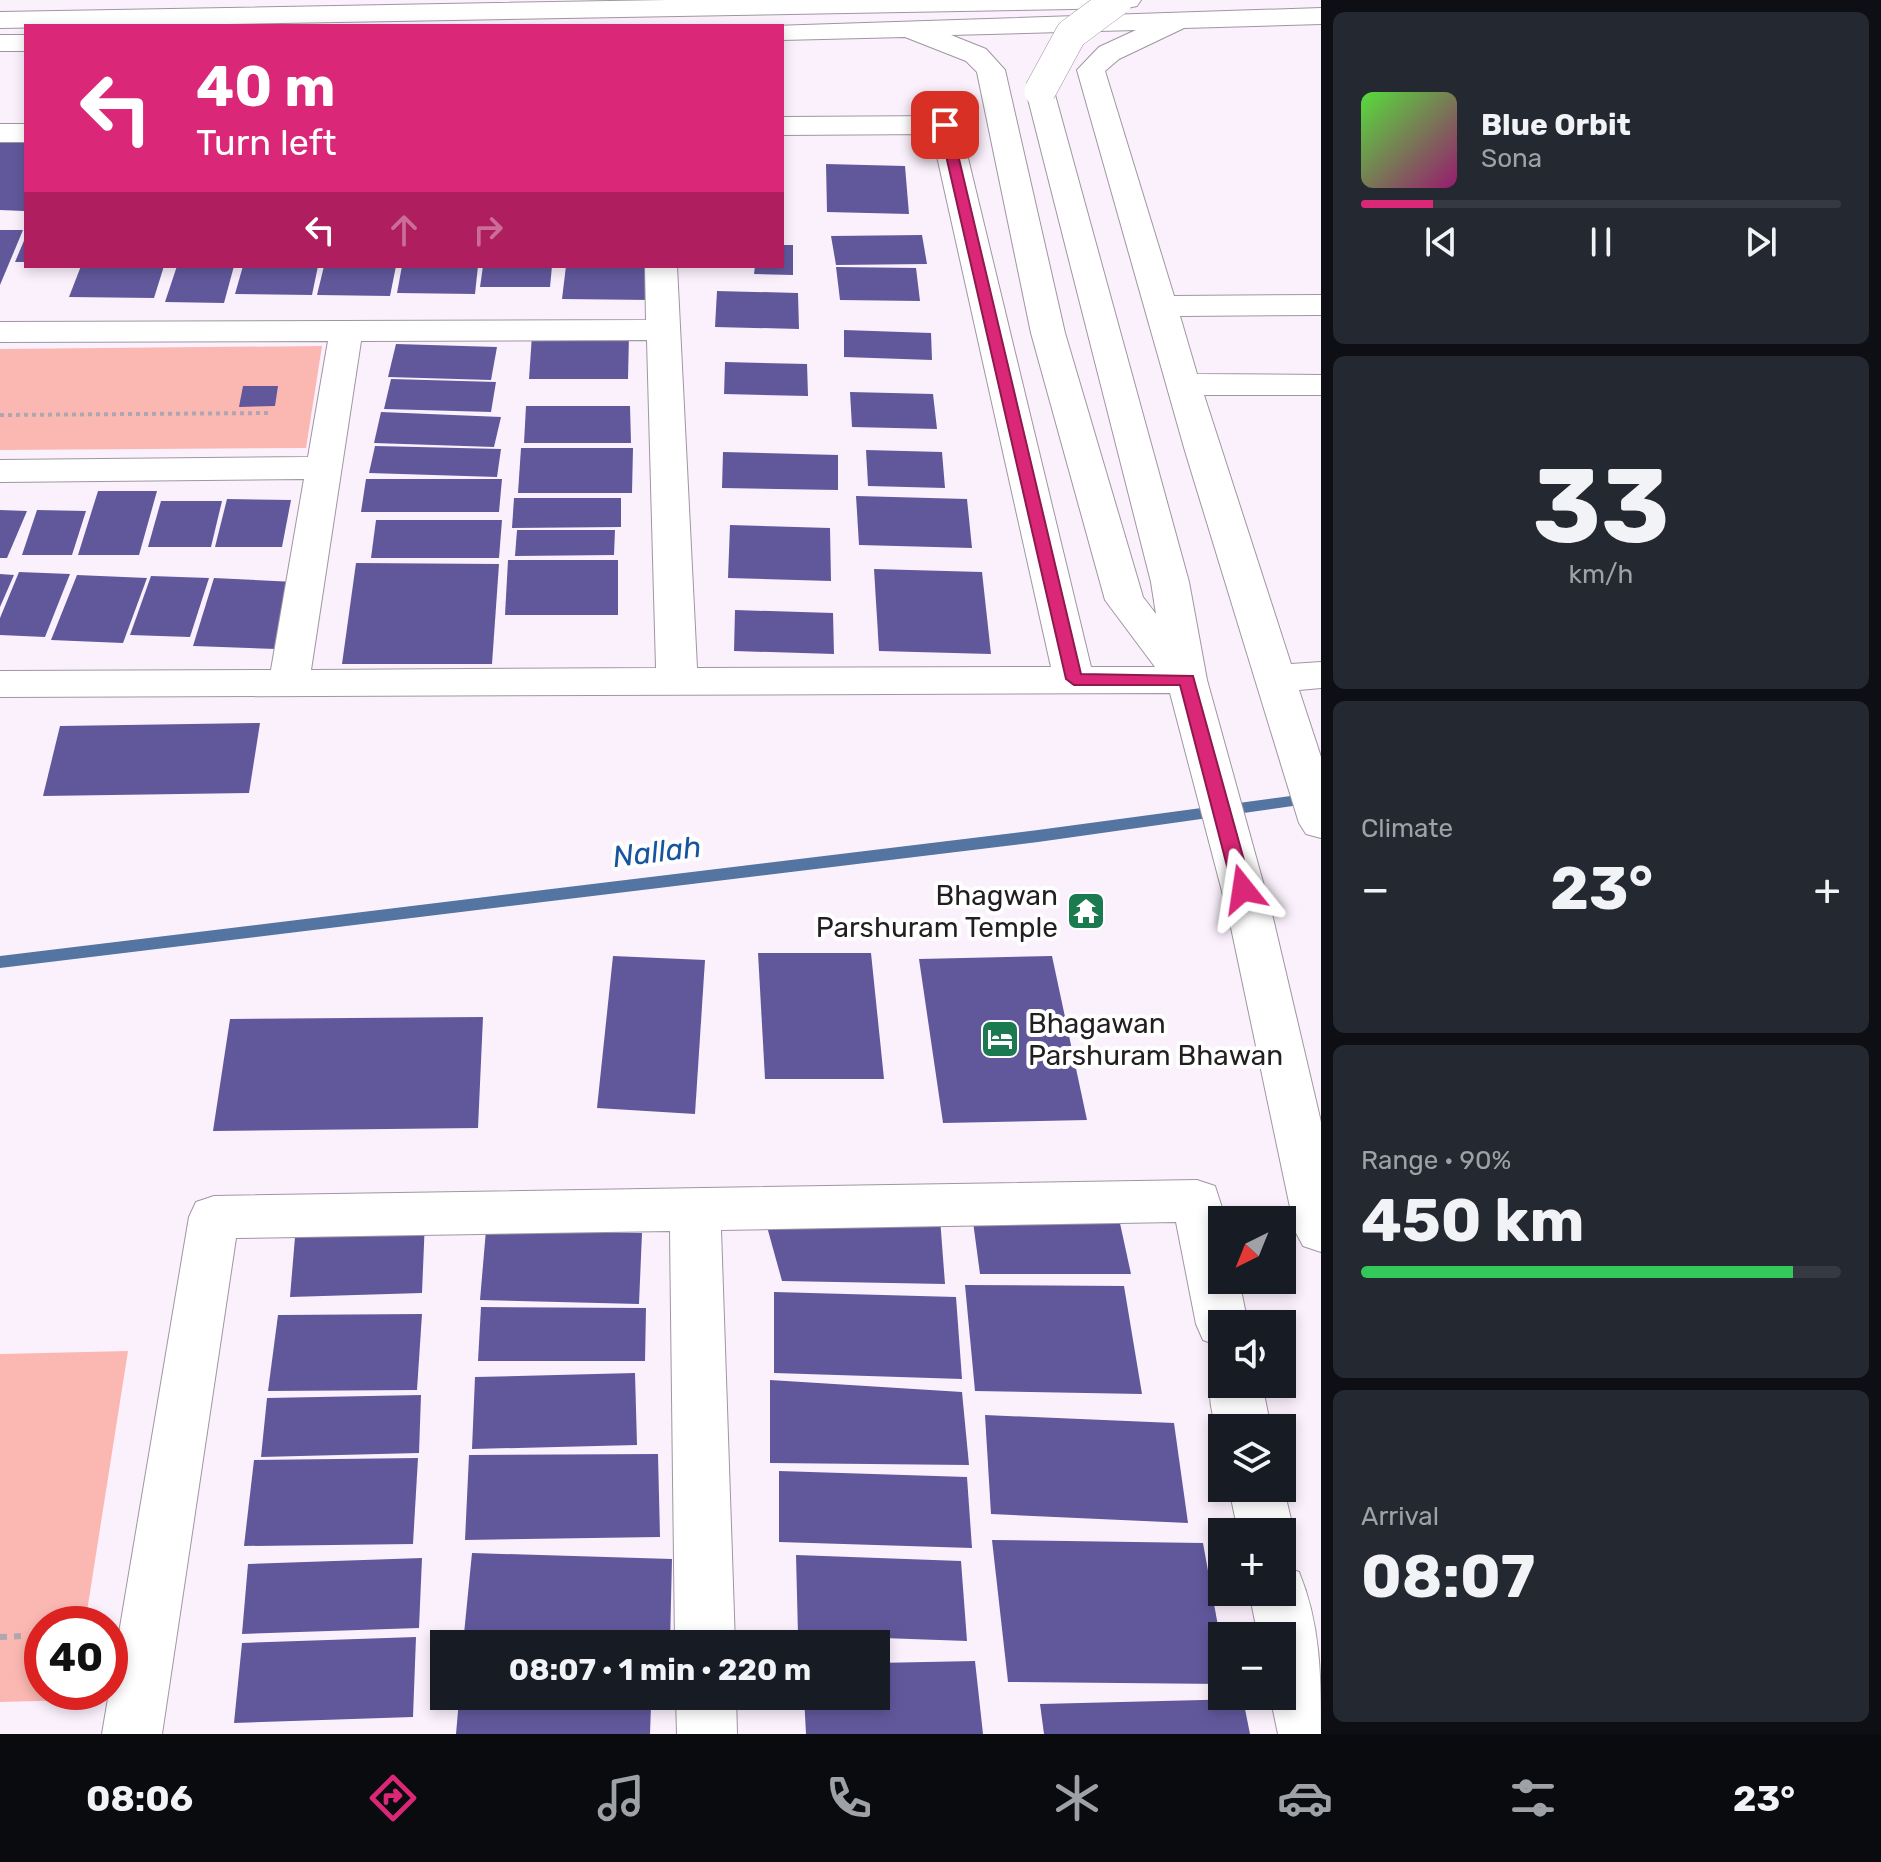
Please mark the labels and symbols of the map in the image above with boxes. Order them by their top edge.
pin [911,91,979,159]
water label: Nallah [611,829,703,875]
position arrow [1201,847,1285,931]
place label: Bhagwan Parshuram Temple [816,879,1058,944]
temple icon: Bhagwan Parshuram Temple [1065,890,1107,932]
place label: Bhagawan Parshuram Bhawan [1028,1007,1283,1072]
hotel icon: Bhagawan Parshuram Bhawan [979,1018,1021,1060]
north arrow [1208,1206,1296,1294]
speed limit sign: 40 [24,1606,128,1710]

